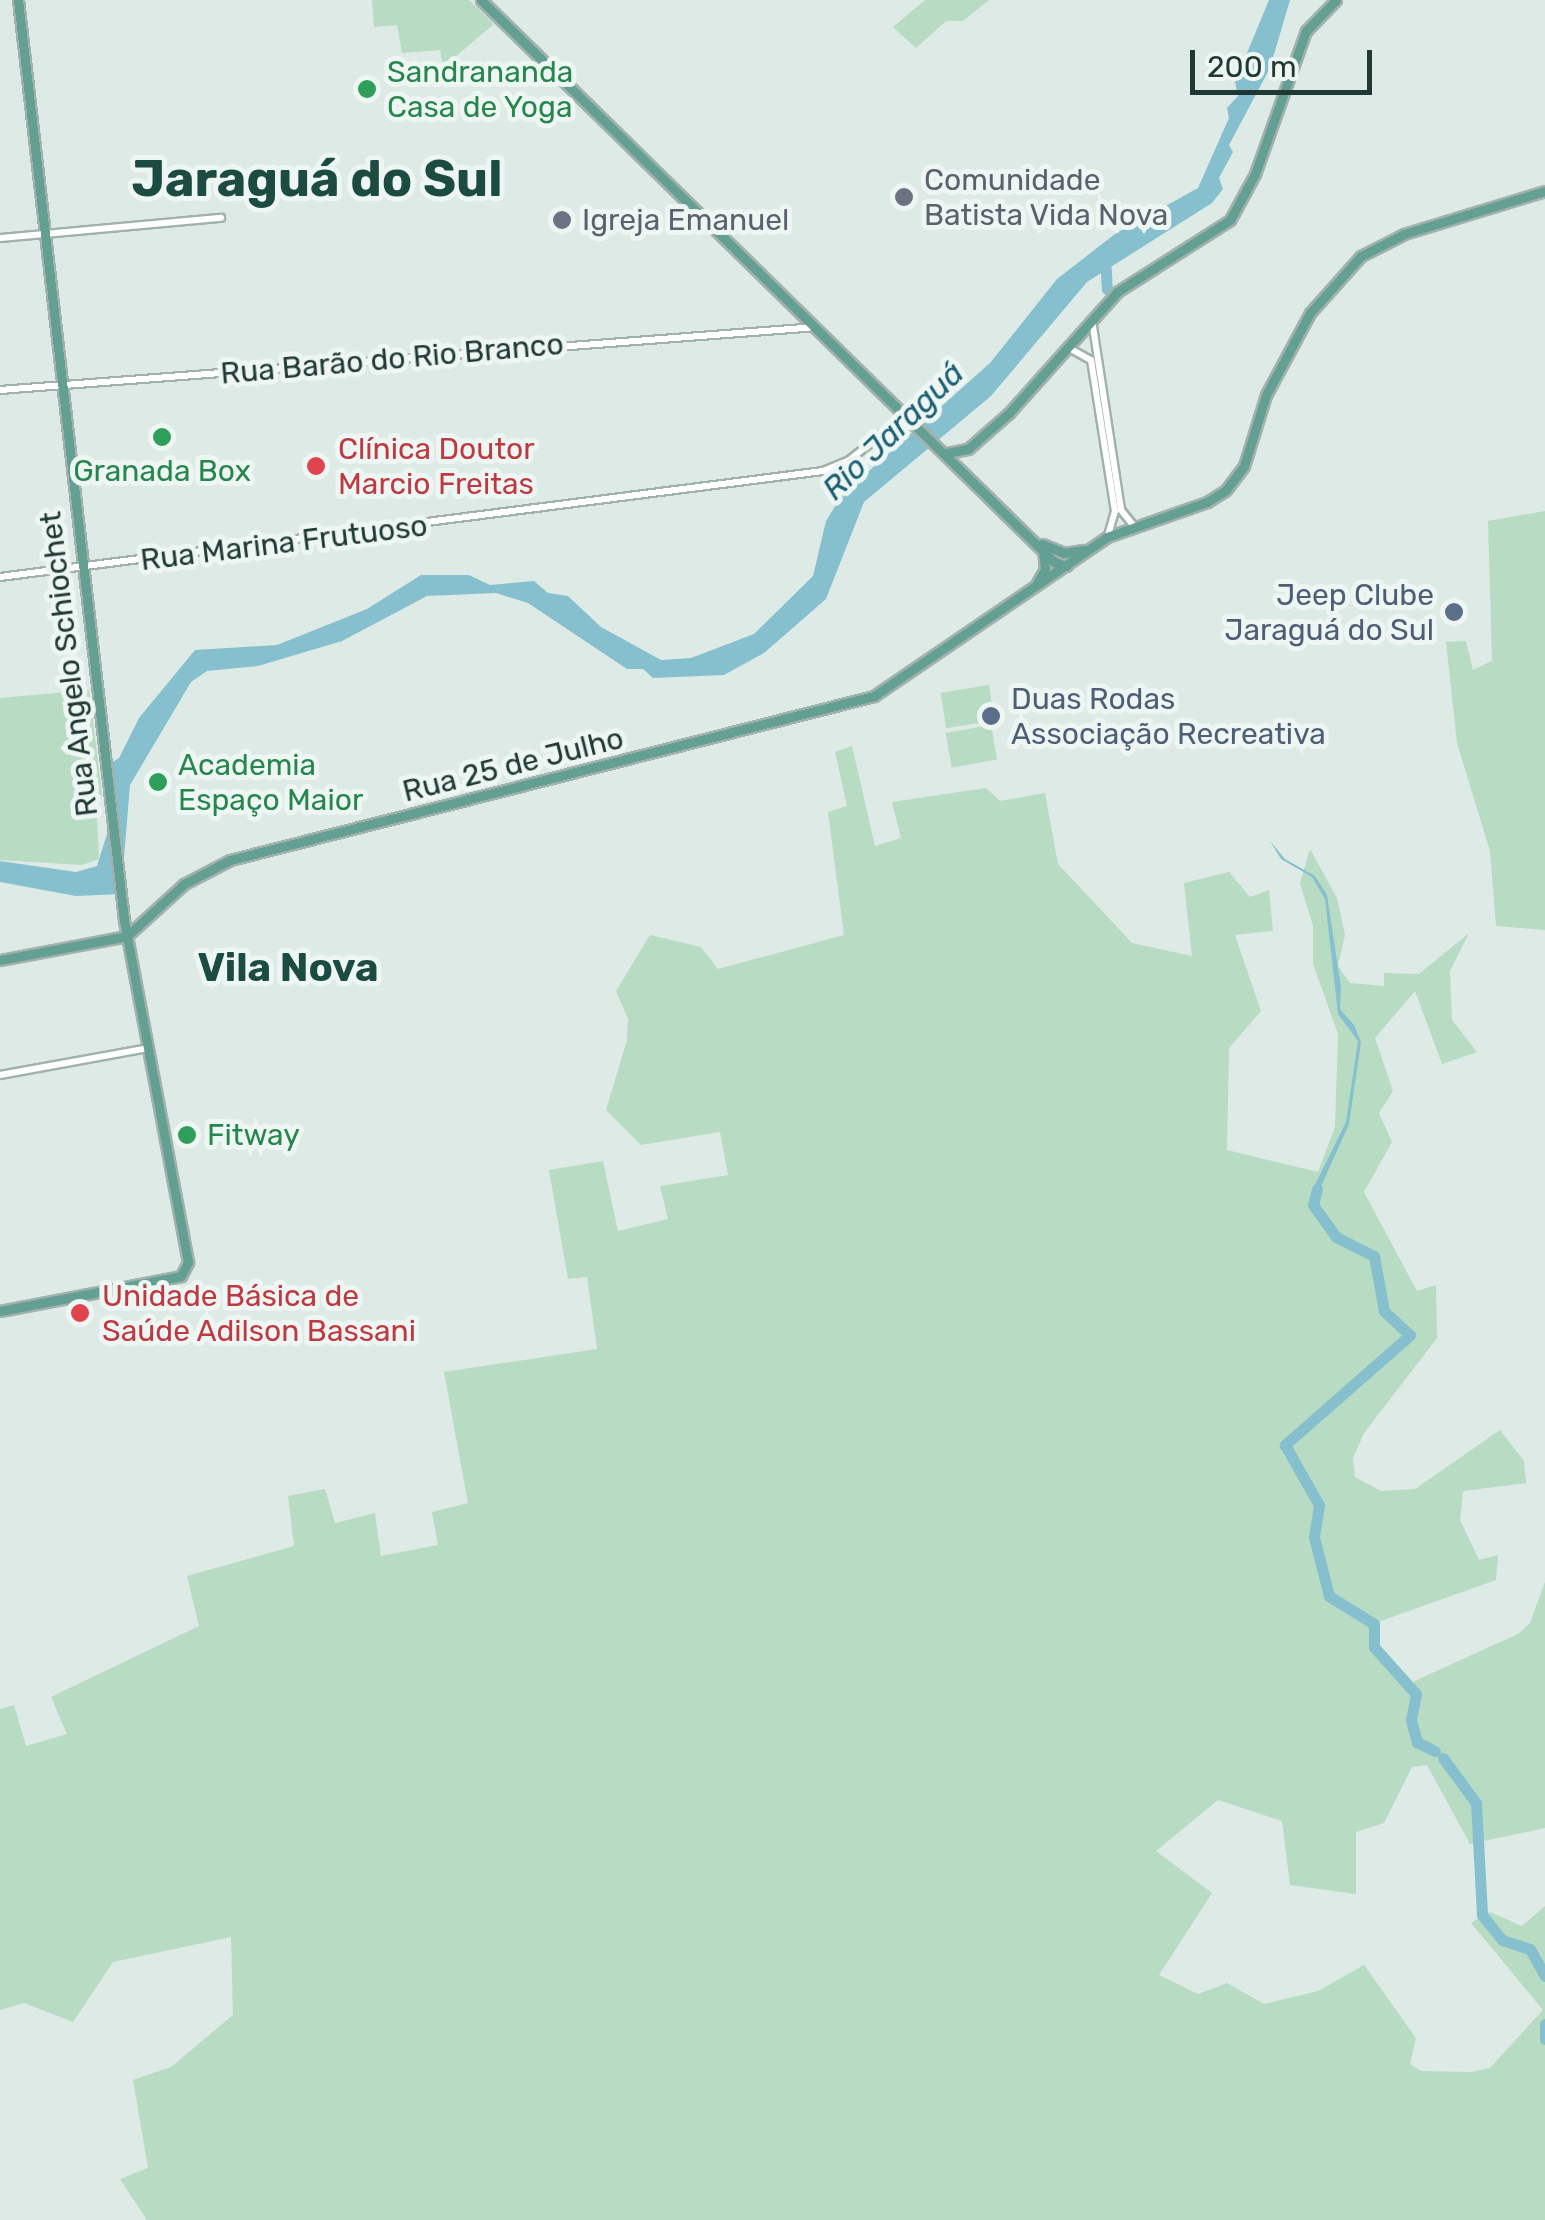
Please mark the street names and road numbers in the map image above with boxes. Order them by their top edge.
street label: Rua Barão do Rio Branco [219,326,565,392]
street label: Rua Marina Frutuoso [138,508,430,578]
street label: Rua Angelo Schiochet [32,509,106,819]
street label: Rua 25 de Julho [399,720,627,810]

